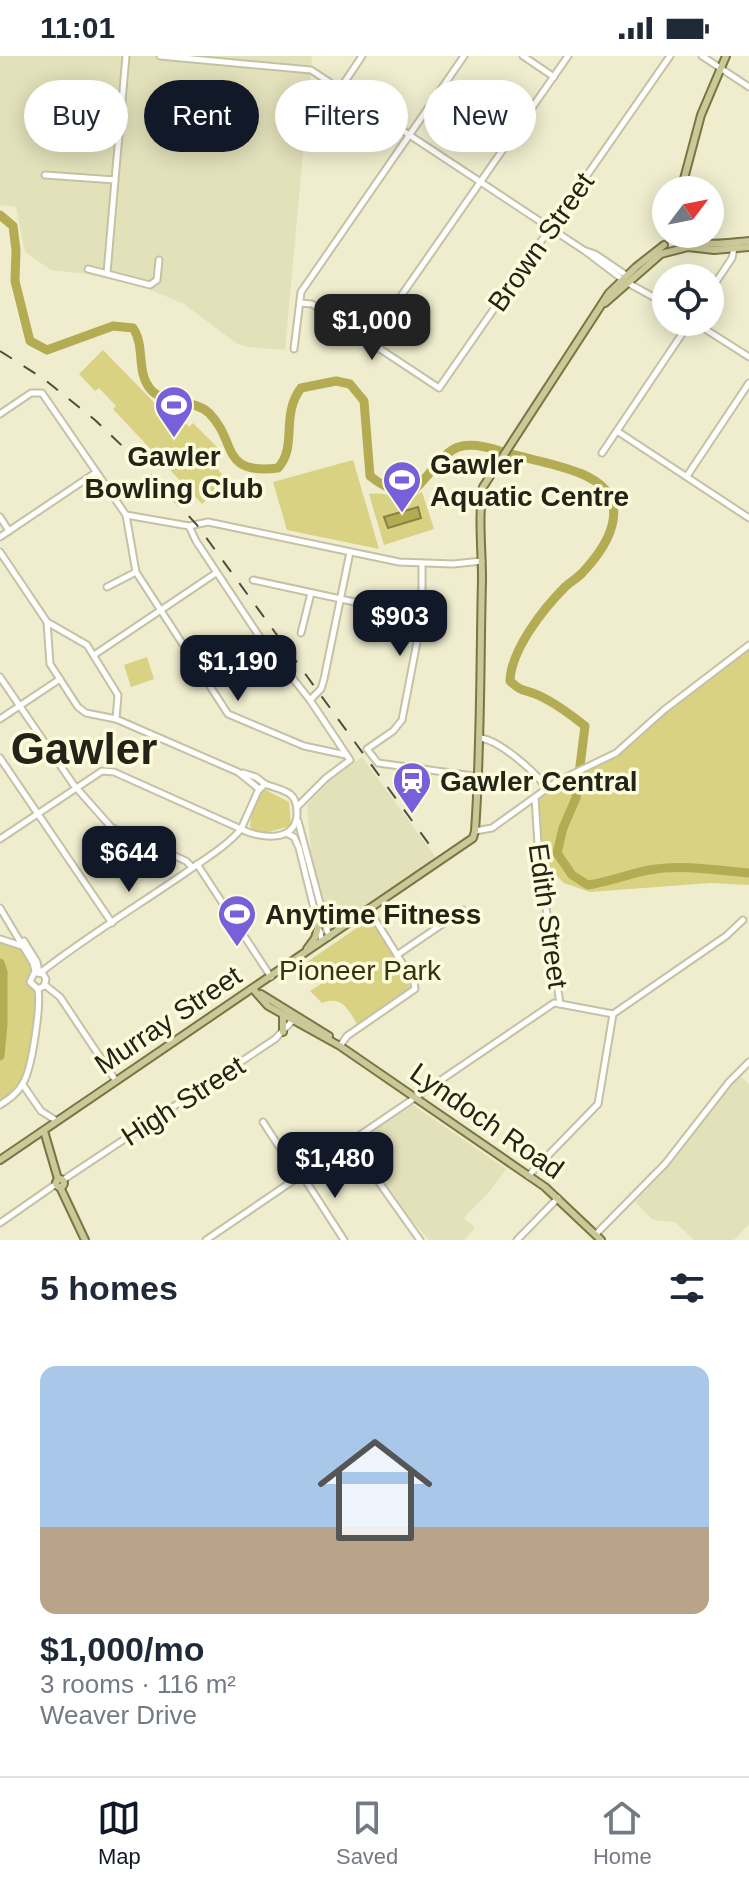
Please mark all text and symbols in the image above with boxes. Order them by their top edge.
text: 11:01 [40,11,115,44]
chip: Buy [24,80,128,152]
chip: Rent [144,80,259,152]
chip: Filters [275,80,408,152]
chip: New [424,80,536,152]
street label: Brown Street [482,167,600,317]
north arrow [652,176,724,248]
map controls [652,176,724,336]
button: locate [652,264,724,336]
pin: $1,000 [307,294,437,362]
text: $1,000 [332,305,412,335]
sports icon: Gawler Bowling Club [153,384,195,439]
place label: Gawler Bowling Club [85,441,263,504]
place label: Gawler Aquatic Centre [430,449,629,512]
sports icon: Gawler Aquatic Centre [381,459,423,514]
pin: $903 [353,590,447,658]
text: $903 [371,601,429,631]
pin: $1,190 [173,635,303,703]
text: $1,190 [198,646,278,676]
district label: Gawler [11,724,157,773]
station icon: Gawler Central [391,760,433,815]
place label: Gawler Central [440,766,638,797]
pin: $644 [82,826,176,894]
text: $644 [100,837,158,867]
street label: Edith Street [522,841,574,991]
sports icon: Anytime Fitness [216,893,258,948]
place label: Anytime Fitness [265,899,481,930]
park label: Pioneer Park [279,955,442,986]
street label: Murray Street [89,960,247,1080]
street label: High Street [116,1050,250,1152]
street label: Lyndoch Road [405,1057,569,1185]
pin: $1,480 [270,1132,400,1200]
text: $1,480 [295,1143,375,1173]
icon: filters [665,1266,709,1310]
text: 5 homes [40,1269,178,1307]
icon: home [303,1418,447,1562]
text: $1,000/mo [40,1630,204,1668]
text: 3 rooms · 116 m² [40,1669,236,1699]
text: Weaver Drive [40,1700,197,1730]
tab: Map [97,1796,141,1870]
tab: Saved [336,1796,398,1870]
tab: Home [593,1796,652,1870]

